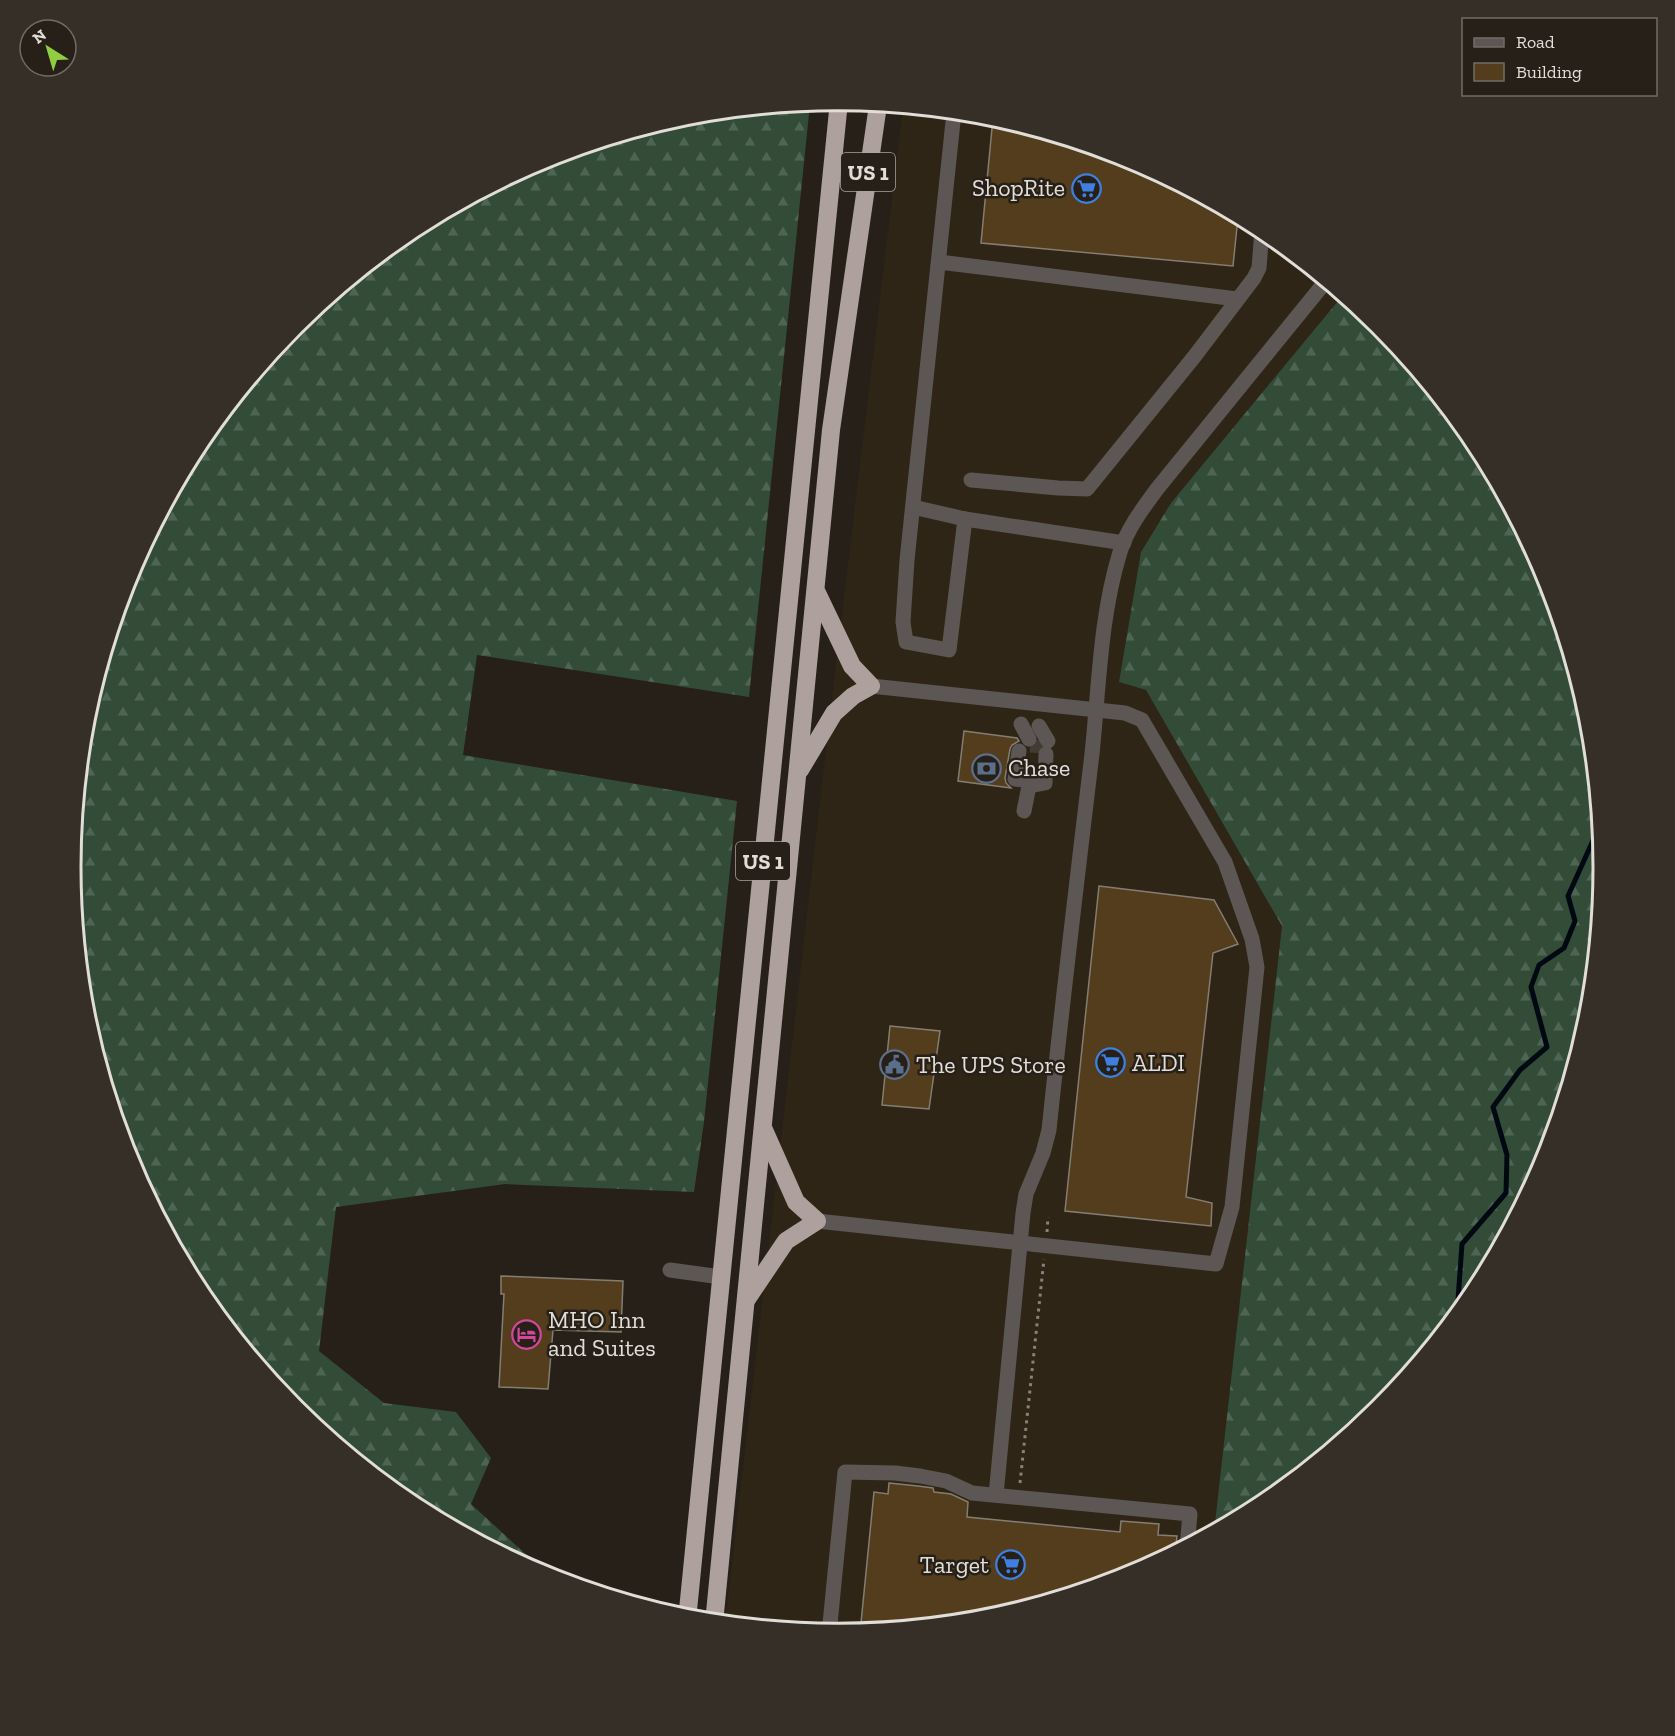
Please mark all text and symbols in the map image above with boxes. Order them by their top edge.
north arrow [18,18,78,78]
legend [1462,18,1657,96]
text: N [29,25,50,48]
text: Road [1516,31,1555,53]
text: Building [1516,61,1582,83]
road number: US 1 [841,153,895,191]
supermarket icon: ShopRite [1070,172,1102,204]
place label: ShopRite [972,173,1065,202]
bank icon: Chase [971,752,1003,784]
place label: Chase [1008,753,1070,782]
road number: US 1 [736,842,790,880]
supermarket icon: ALDI [1095,1047,1127,1079]
place label: ALDI [1132,1048,1185,1077]
public building icon: The UPS Store [879,1049,911,1081]
place label: The UPS Store [916,1050,1066,1079]
place label: MHO Inn and Suites [548,1305,656,1362]
hotel icon: MHO Inn and Suites [511,1318,543,1350]
supermarket icon: Target [994,1549,1026,1581]
place label: Target [920,1550,989,1579]

